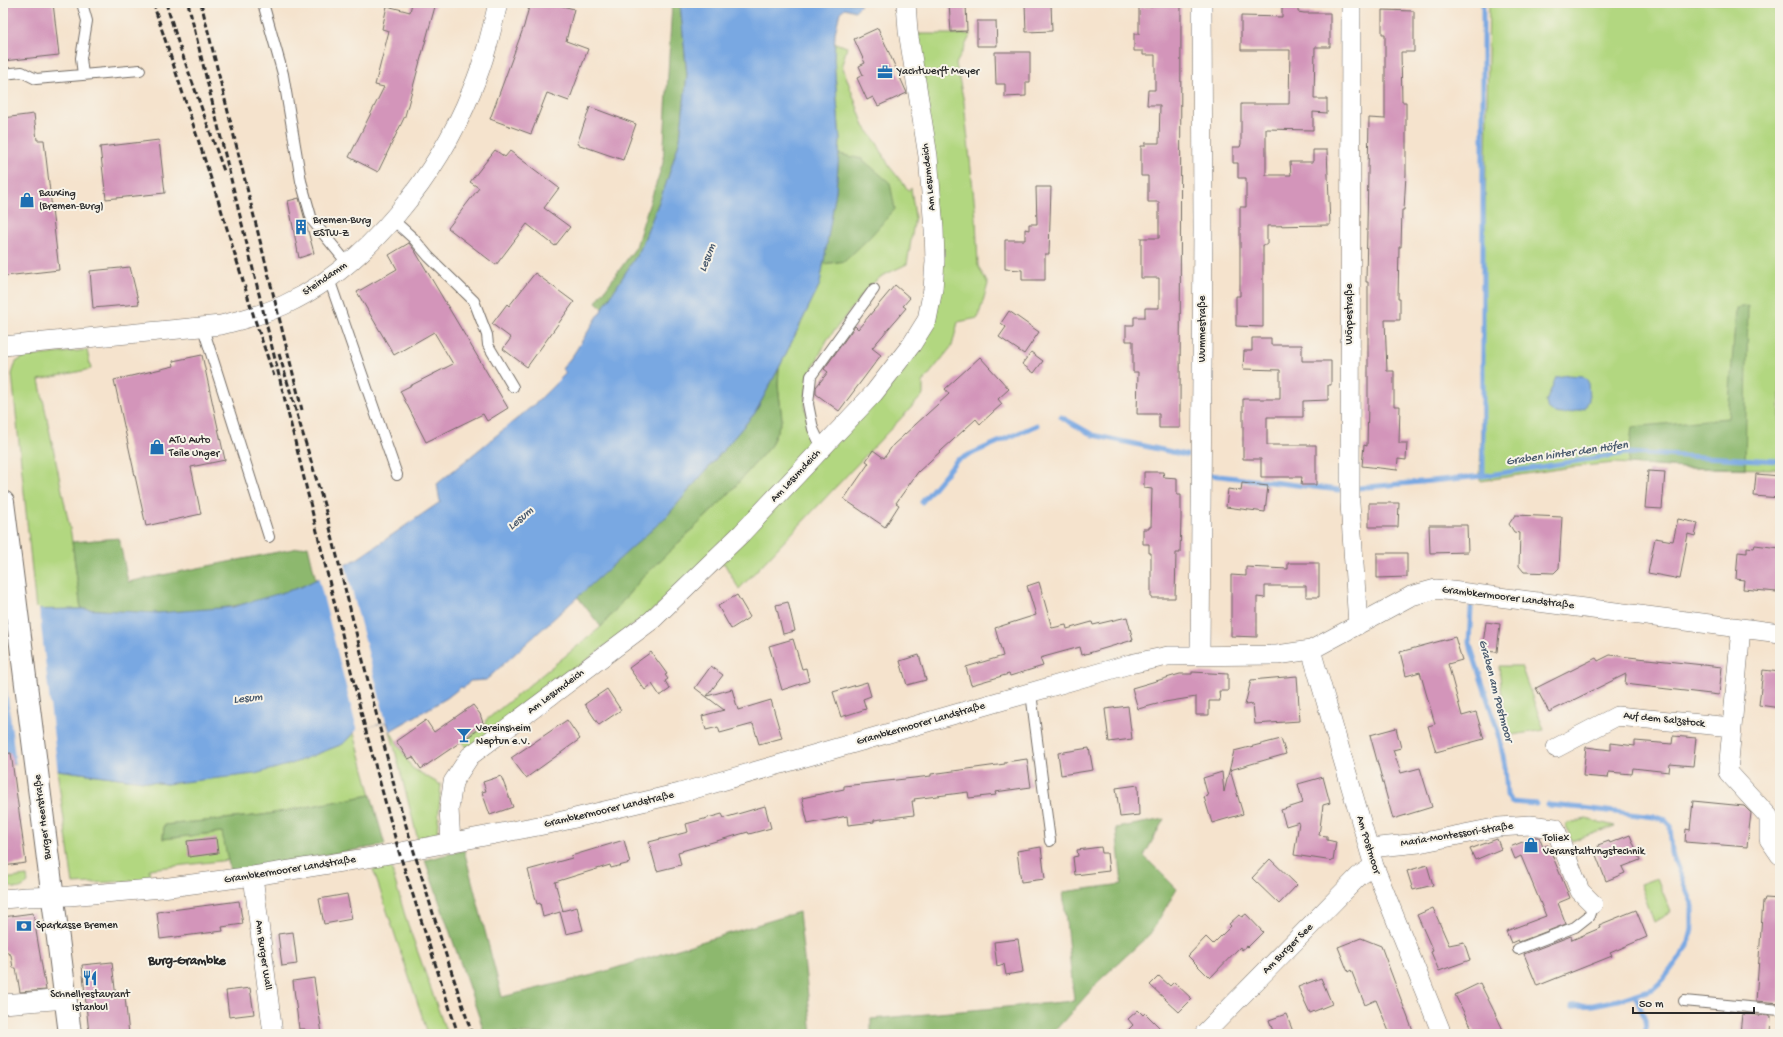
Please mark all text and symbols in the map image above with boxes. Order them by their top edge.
office icon: Yachtwerft Meyer [876,63,894,81]
place label: Yachtwerft Meyer [896,65,980,78]
street label: Am Lesumdeich [919,143,939,211]
place label: BauKing (Bremen-Burg) [38,188,104,213]
shop icon: BauKing (Bremen-Burg) [18,191,36,209]
place label: Bremen-Burg ESTW-Z [312,215,371,240]
building icon: Bremen-Burg ESTW-Z [292,218,310,236]
water label: Lesum [696,241,720,274]
street label: Steindamm [301,259,350,299]
street label: Wörpestraße [1344,283,1356,344]
street label: Wummestraße [1197,295,1209,362]
place label: ATU Auto Teile Unger [168,435,221,460]
shop icon: ATU Auto Teile Unger [148,438,166,456]
water label: Graben hinter den Höfen [1505,438,1629,469]
street label: Am Lesumdeich [768,447,824,505]
water label: Lesum [505,504,537,534]
street label: Grambkermoorer Landstraße [1441,584,1575,612]
water label: Graben am Postmoor [1475,638,1516,746]
street label: Am Lesumdeich [525,667,587,717]
water label: Lesum [233,690,264,708]
street label: Grambkermoorer Landstraße [855,700,987,748]
street label: Auf dem Salzstock [1623,709,1706,730]
place label: Vereinsheim Neptun e.V. [475,723,531,748]
bar icon: Vereinsheim Neptun e.V. [455,726,473,744]
street label: Burger Heerstraße [32,773,54,861]
street label: Grambkermoorer Landstraße [543,789,675,831]
street label: Am Postmoor [1353,814,1383,877]
street label: Maria-Montessori-Straße [1400,820,1514,850]
place label: Toliex Veranstaltungstechnik [1542,833,1646,858]
shop icon: Toliex Veranstaltungstechnik [1522,836,1540,854]
street label: Grambkermoorer Landstraße [223,854,357,886]
bank icon: Sparkasse Bremen [15,917,33,935]
street label: Am Burger Wall [252,919,274,991]
place label: Sparkasse Bremen [36,920,119,932]
street label: Am Burger See [1260,921,1316,977]
district label: Burg-Grambke [147,954,227,969]
restaurant icon: Schnellrestaurant Istanbul [81,969,99,987]
place label: Schnellrestaurant Istanbul [50,989,131,1014]
scale bar [1633,989,1754,1015]
text: 50 m [1639,998,1664,1012]

